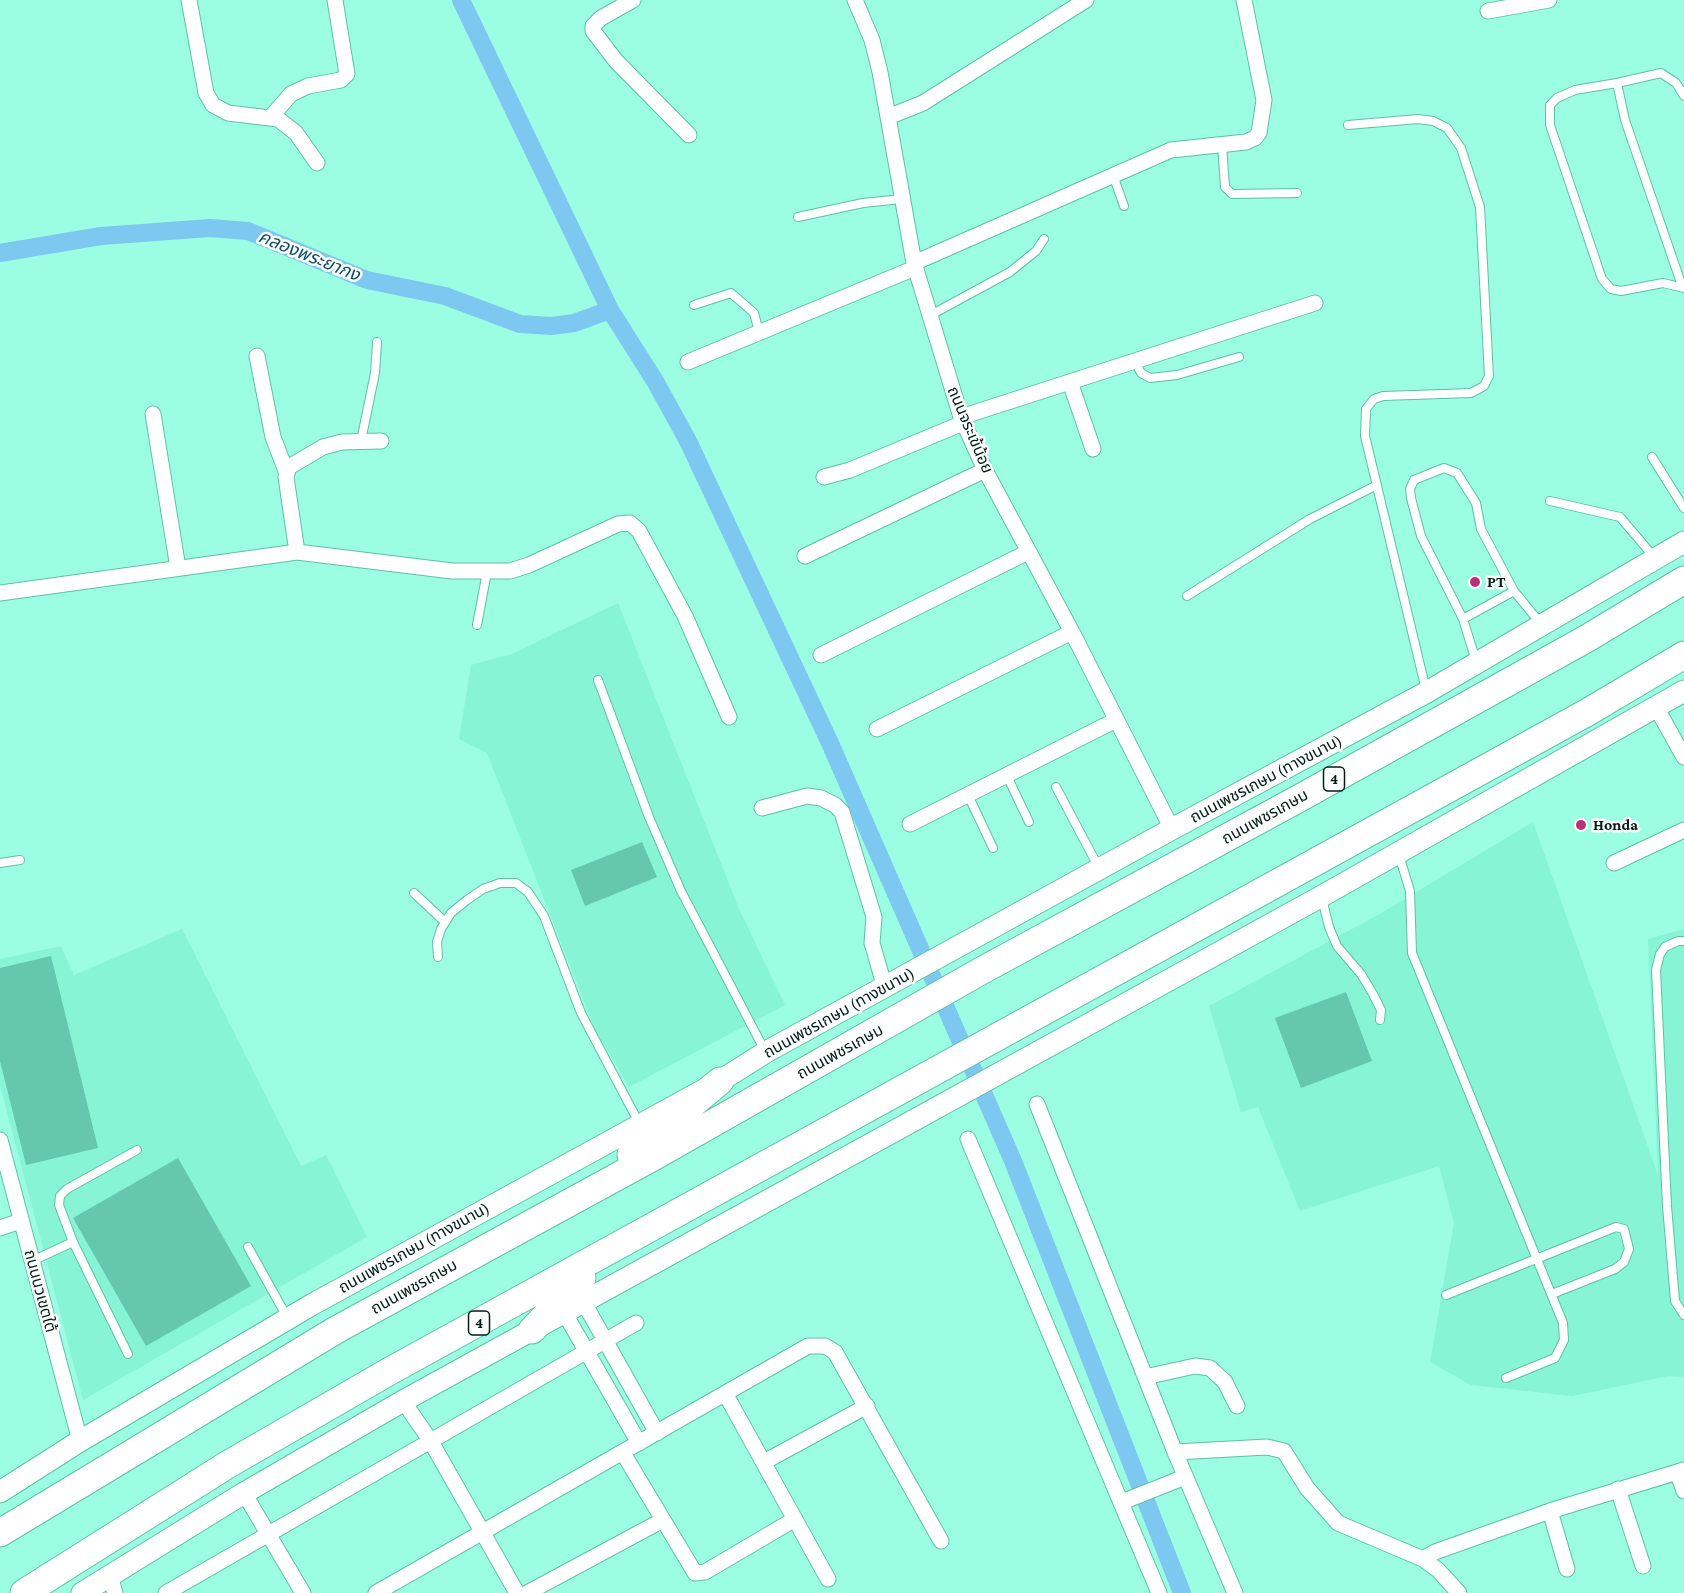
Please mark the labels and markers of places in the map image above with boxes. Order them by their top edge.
place label: PT [1487,572,1505,592]
marker: PT [1468,575,1482,589]
place label: Honda [1593,815,1638,835]
marker: Honda [1574,818,1588,832]

